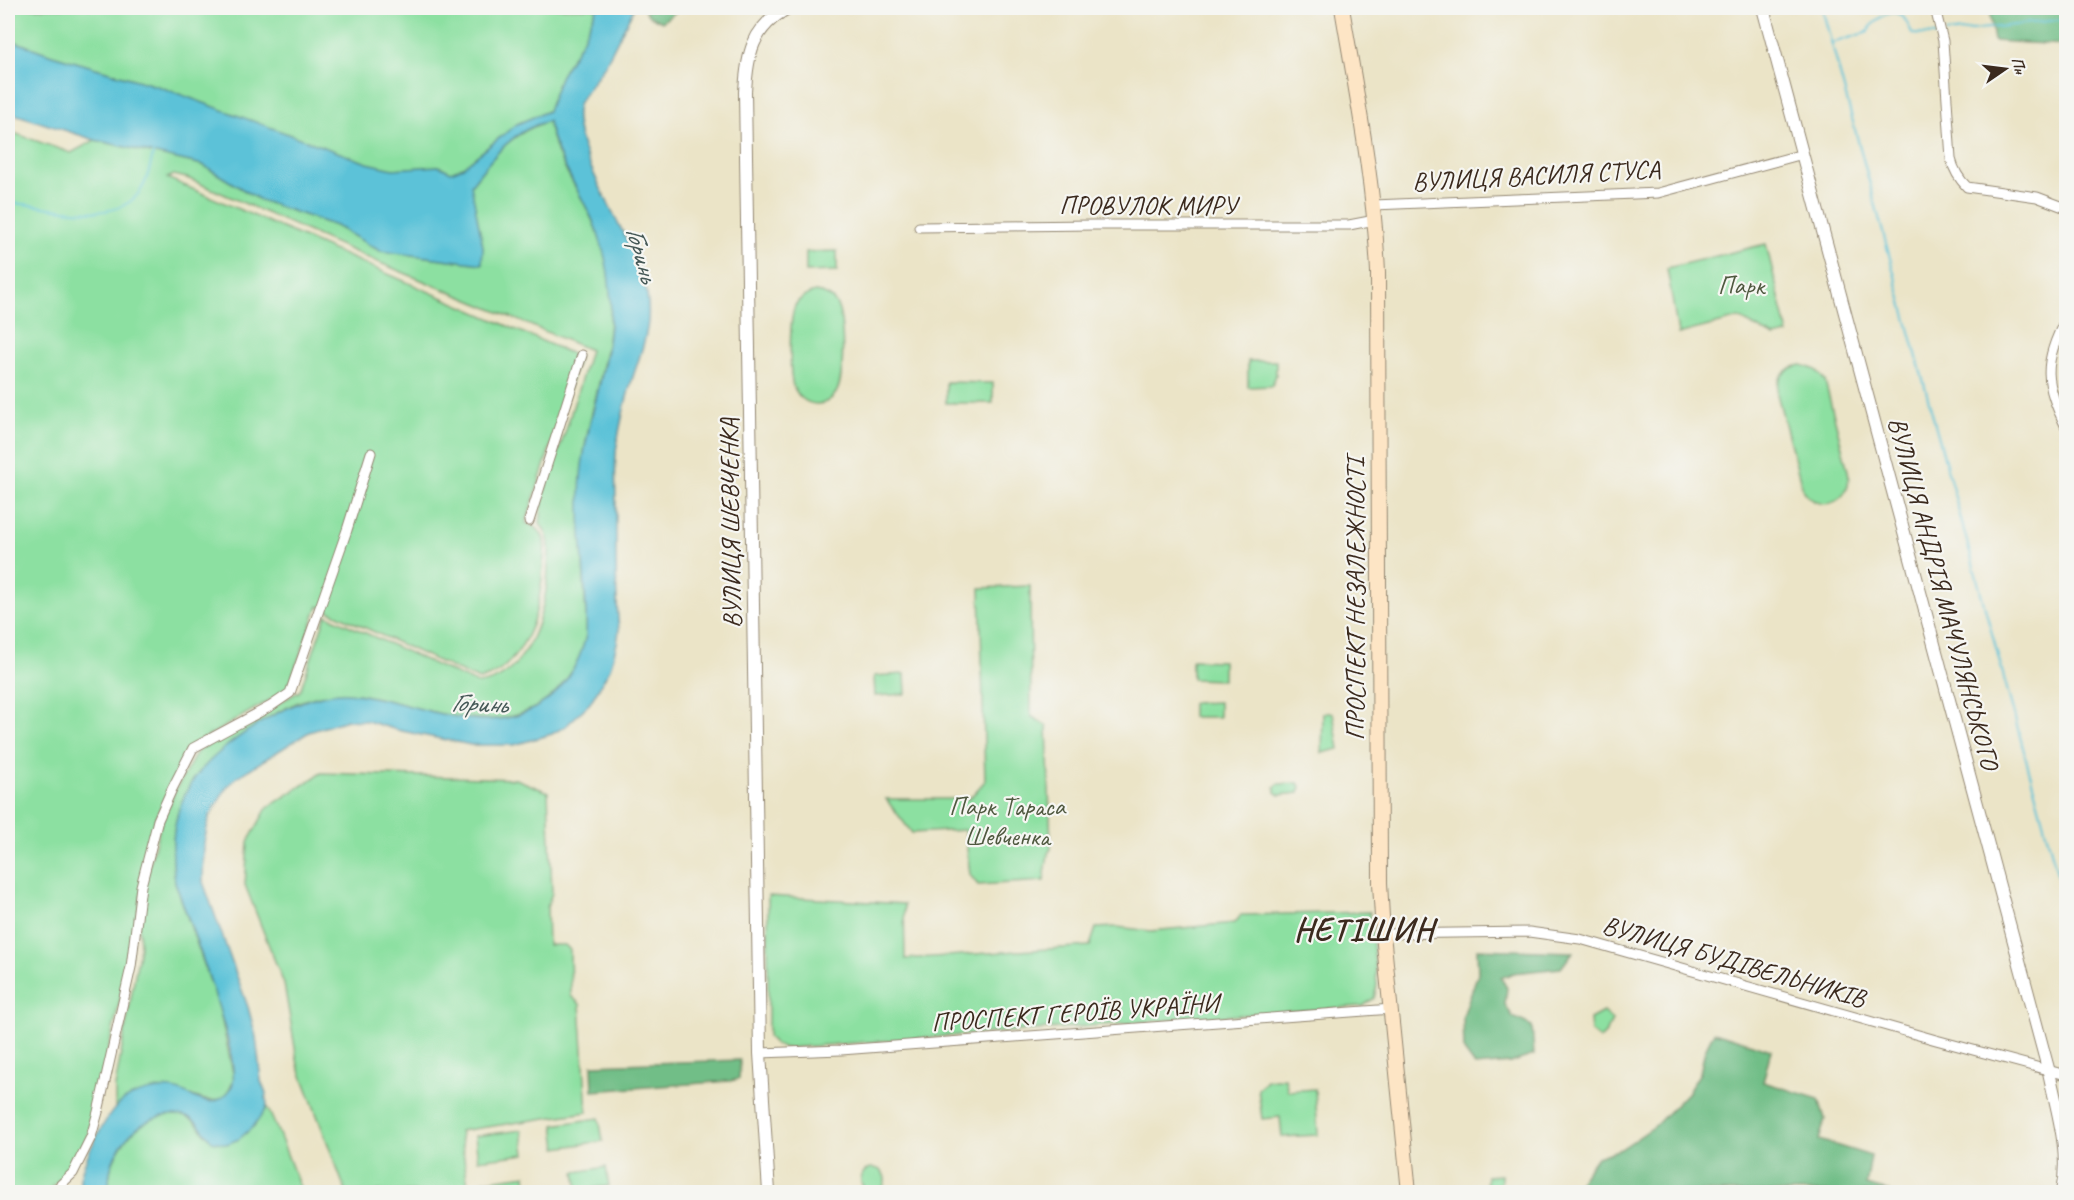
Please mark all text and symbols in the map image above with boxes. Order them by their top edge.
north arrow [1975,39,2035,99]
text: Пн [2007,55,2031,77]
street label: ВУЛИЦЯ ВАСИЛЯ СТУСА [1411,152,1662,198]
street label: ПРОВУЛОК МИРУ [1059,189,1240,222]
water label: Горинь [618,223,667,288]
park label: Парк [1718,269,1767,302]
street label: ВУЛИЦЯ АНДРІЯ МАЧУЛЯНСЬКОГО [1881,413,2007,776]
street label: ВУЛИЦЯ ШЕВЧЕНКА [712,417,749,629]
street label: ПРОСПЕКТ НЕЗАЛЕЖНОСТІ [1339,452,1372,740]
water label: Горинь [451,685,510,721]
park label: Парк Тараса Шевченка [949,790,1067,853]
street label: ВУЛИЦЯ БУДІВЕЛЬНИКІВ [1599,908,1871,1015]
district label: НЕТІШИН [1294,909,1438,950]
street label: ПРОСПЕКТ ГЕРОЇВ УКРАЇНИ [930,986,1225,1039]

